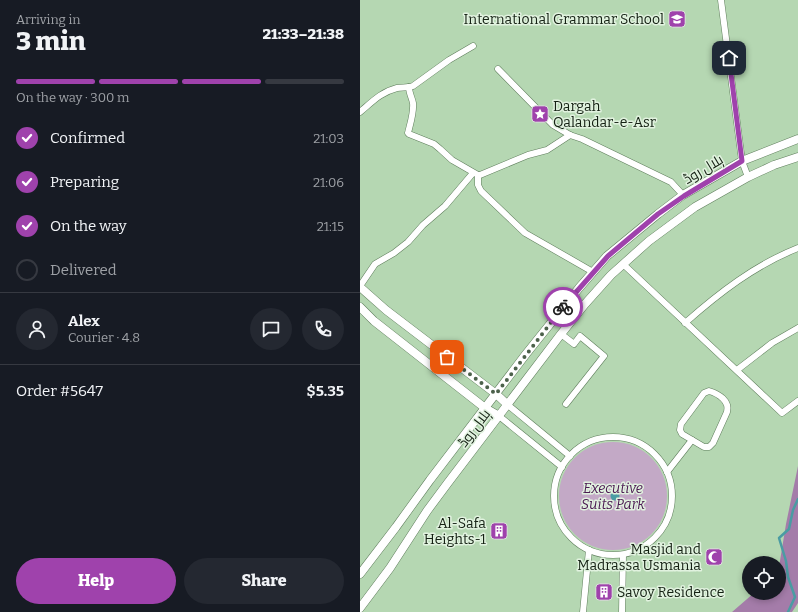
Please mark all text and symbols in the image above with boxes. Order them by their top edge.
school or university icon: International Grammar School [667,9,687,29]
place label: International Grammar School [463,11,664,28]
text: Arriving in [16,12,81,27]
text: 21:33–21:38 [262,25,344,43]
text: 3 min [16,26,86,57]
pin [712,41,746,75]
icon: home [718,47,740,69]
text: On the way · 300 m [16,90,129,105]
place label: Dargah Qalandar-e-Asr [553,98,656,131]
place icon: Dargah Qalandar-e-Asr [530,104,550,124]
icon: check [16,127,38,149]
text: Confirmed [50,129,125,147]
text: 21:03 [313,131,344,146]
street label: ہلال روڈ [680,151,726,188]
icon: check [16,171,38,193]
text: Preparing [50,173,119,191]
text: 21:06 [313,175,344,190]
icon: check [16,215,38,237]
text: On the way [50,217,127,235]
text: 21:15 [317,219,344,234]
text: Delivered [50,261,117,279]
courier [543,287,583,327]
icon: bike [552,296,574,318]
button: person [16,308,58,350]
button: chat [250,308,292,350]
button: phone [302,308,344,350]
text: Alex [68,312,100,330]
text: Courier · 4.8 [68,330,140,345]
pin [430,340,464,374]
icon: bag [436,346,458,368]
text: Order #5647 [16,382,103,400]
text: $5.35 [307,382,344,400]
street label: ہلال روڈ [455,406,494,451]
park label: Executive Suits Park [581,480,645,513]
place label: Al-Safa Heights-1 [424,515,486,548]
building icon: Al-Safa Heights-1 [489,521,509,541]
place label: Masjid and Madrassa Usmania [577,541,701,574]
mosque icon: Masjid and Madrassa Usmania [704,547,724,567]
map controls [742,556,786,600]
button: locate [742,556,786,600]
button: Help [16,558,176,604]
button: Share [184,558,344,604]
building icon: Savoy Residence [594,582,614,602]
place label: Savoy Residence [617,584,724,601]

